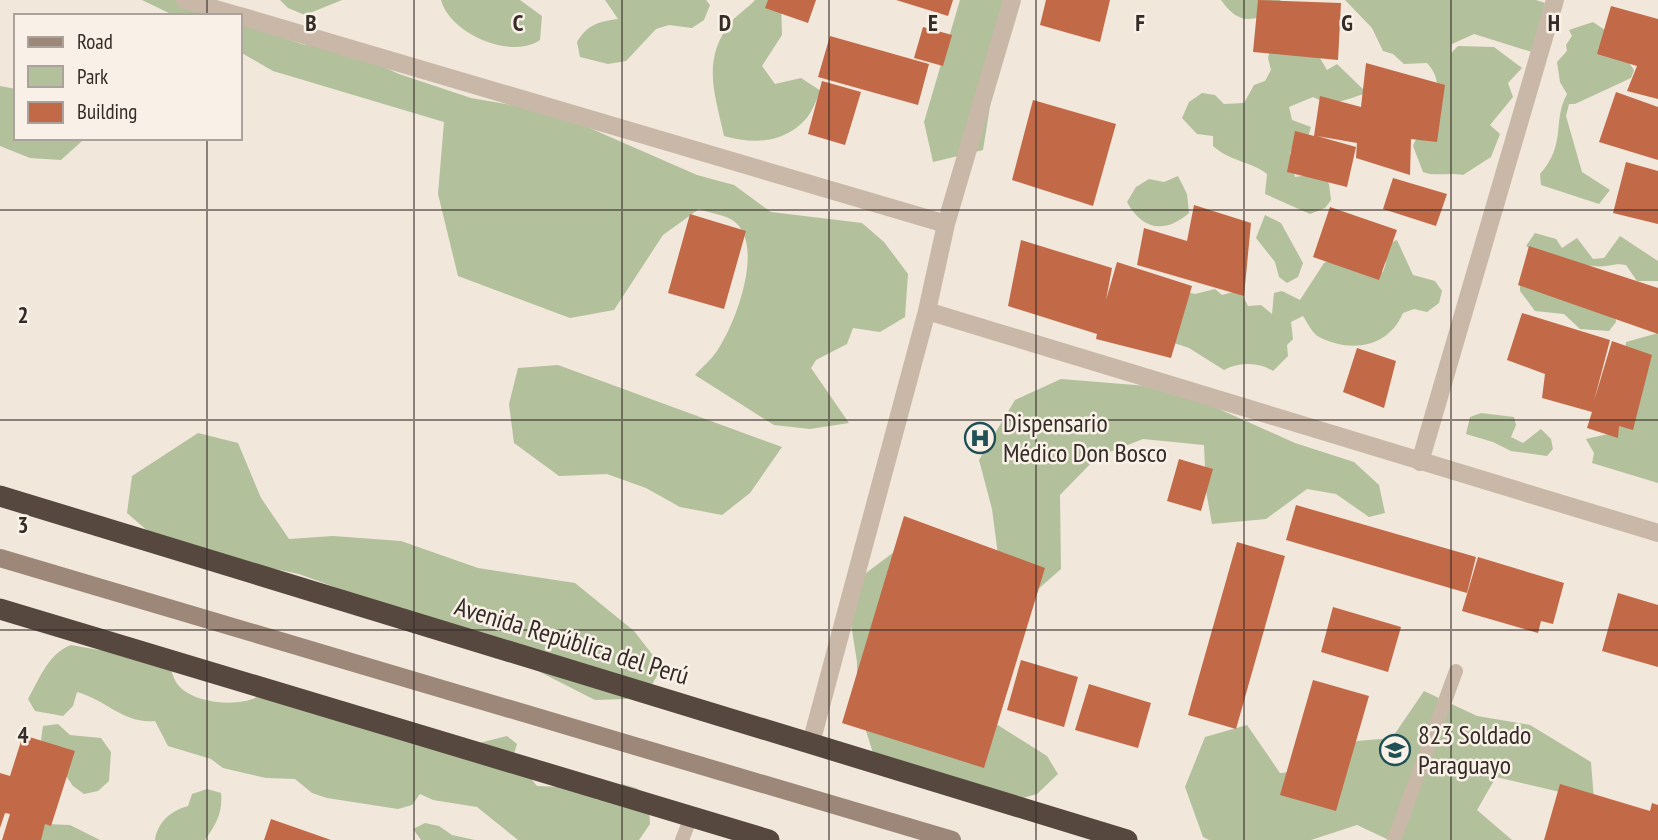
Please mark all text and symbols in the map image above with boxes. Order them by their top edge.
text: B [305,8,317,37]
text: C [513,8,524,37]
text: D [719,8,731,37]
text: E [928,8,938,37]
text: F [1135,8,1145,37]
text: G [1341,8,1353,37]
text: H [1548,8,1560,37]
legend [14,14,242,140]
text: Road [77,28,113,55]
text: Park [77,63,108,90]
text: Building [77,98,137,125]
text: 2 [18,300,29,329]
place label: Dispensario Médico Don Bosco [1003,406,1167,469]
hospital icon: Dispensario Médico Don Bosco [963,421,997,455]
text: 3 [18,510,29,539]
street label: Avenida República del Perú [451,589,693,692]
place label: 823 Soldado Paraguayo [1418,718,1531,781]
text: 4 [18,720,29,749]
school or university icon: 823 Soldado Paraguayo [1378,733,1412,767]

